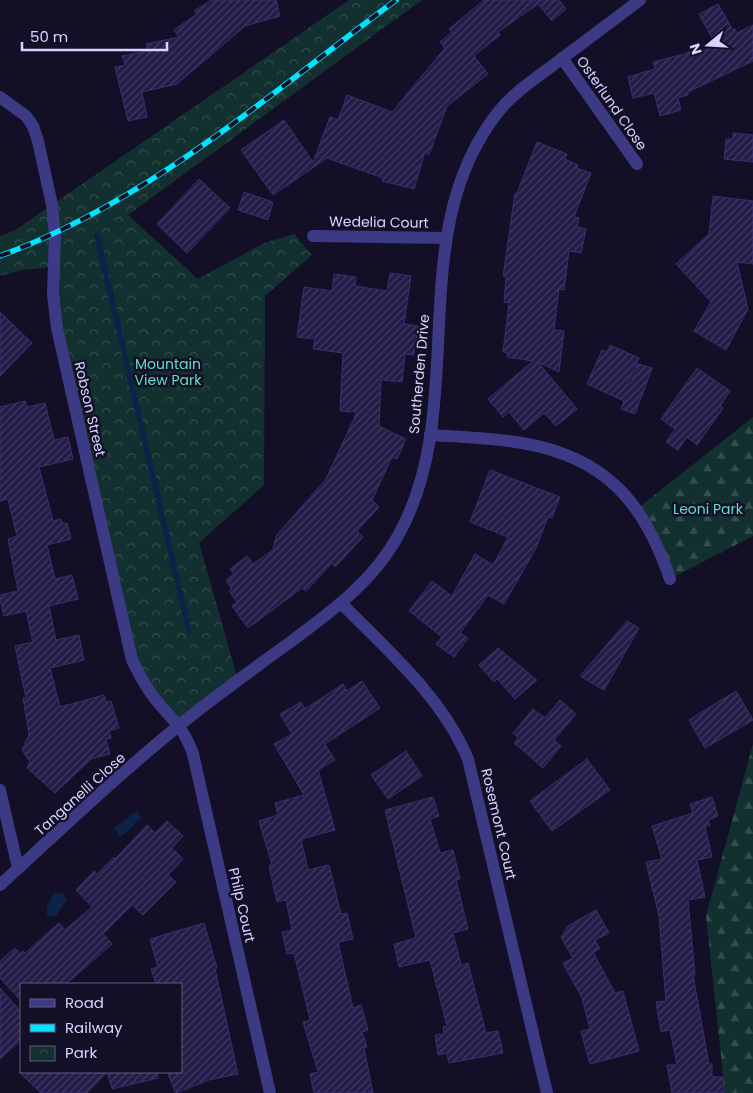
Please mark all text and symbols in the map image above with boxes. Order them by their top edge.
scale bar [22,20,168,52]
north arrow [683,20,733,70]
text: 50 m [30,26,68,47]
text: N [684,41,707,57]
street label: Osterlund Close [572,52,652,154]
street label: Wedelia Court [329,211,429,233]
street label: Southerden Drive [404,313,434,435]
park label: Mountain View Park [135,354,202,390]
street label: Robson Street [69,360,111,458]
park label: Leoni Park [673,499,744,519]
street label: Tanganelli Close [30,748,130,840]
street label: Rosemont Court [476,766,522,882]
street label: Philp Court [224,866,260,944]
legend [20,983,182,1073]
text: Road [65,992,104,1013]
text: Railway [65,1017,123,1038]
text: Park [65,1042,97,1063]

